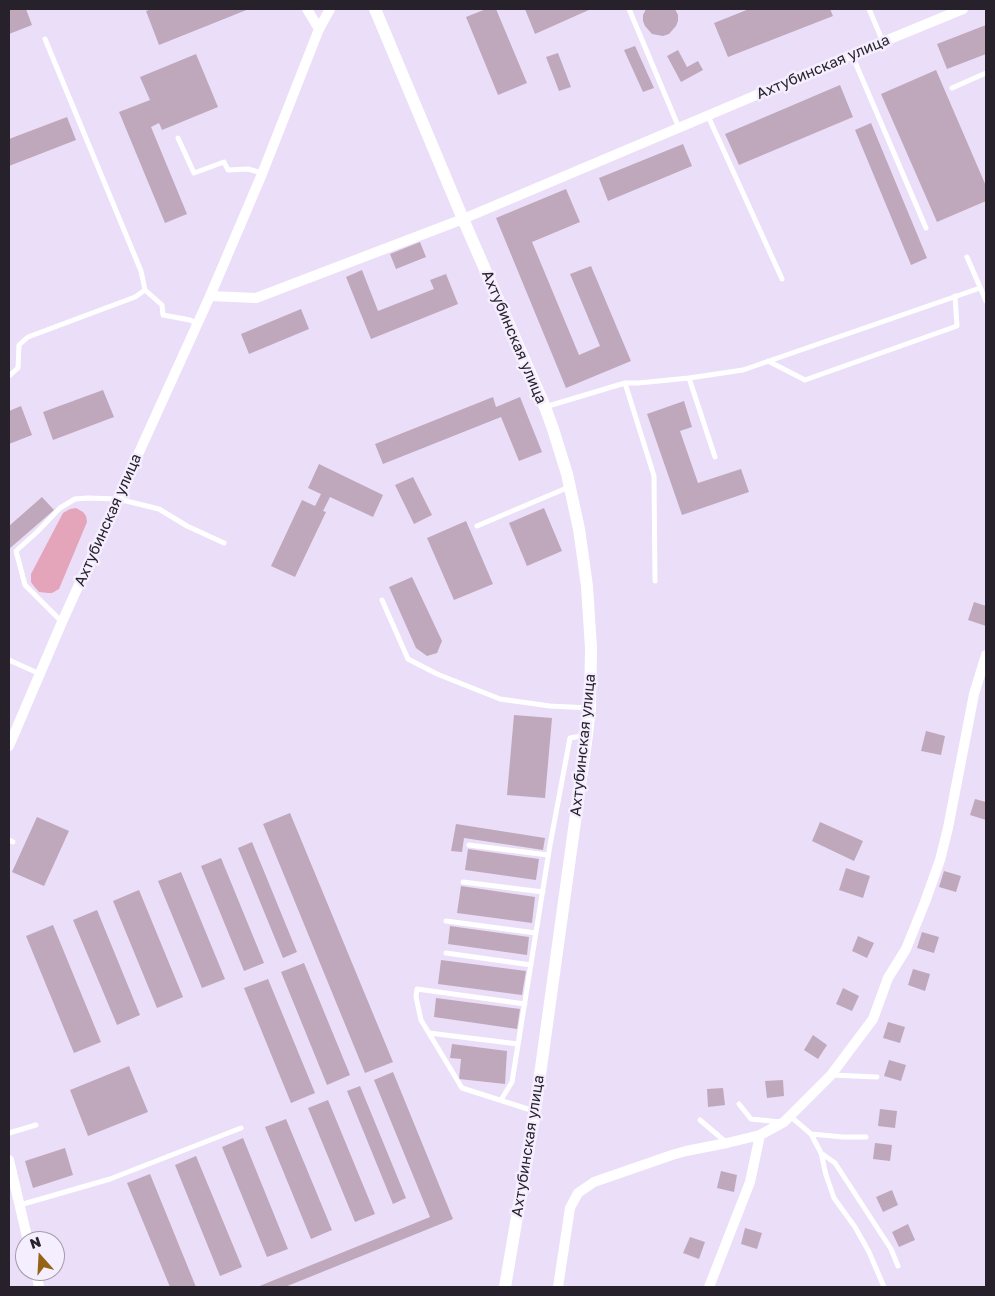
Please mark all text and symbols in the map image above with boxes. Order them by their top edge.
street label: Ахтубинская улица [754,31,892,103]
street label: Ахтубинская улица [478,268,550,406]
street label: Ахтубинская улица [71,451,145,589]
street label: Ахтубинская улица [567,673,599,817]
street label: Ахтубинская улица [508,1074,548,1218]
north arrow [15,1231,65,1281]
text: N [27,1233,43,1252]

